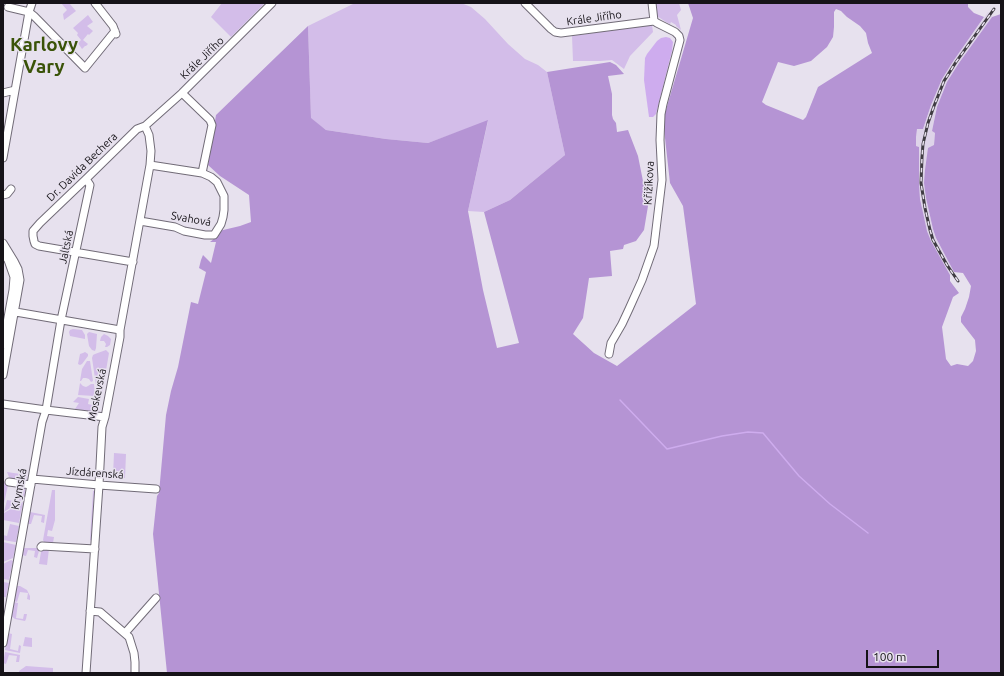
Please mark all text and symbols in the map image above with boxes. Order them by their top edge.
street label: Krále Jiřího [566,8,622,28]
district label: Karlovy Vary [10,34,78,78]
street label: Krále Jiřího [177,34,227,82]
street label: Dr. Davida Bechera [44,130,120,204]
street label: Křižíkova [641,161,657,205]
street label: Svahová [170,209,212,229]
street label: Jaltská [56,229,76,265]
street label: Moskevská [85,367,109,423]
street label: Jízdárenská [66,464,124,482]
street label: Krymská [9,467,29,511]
scale bar [868,642,941,668]
text: 100 m [873,650,906,663]

